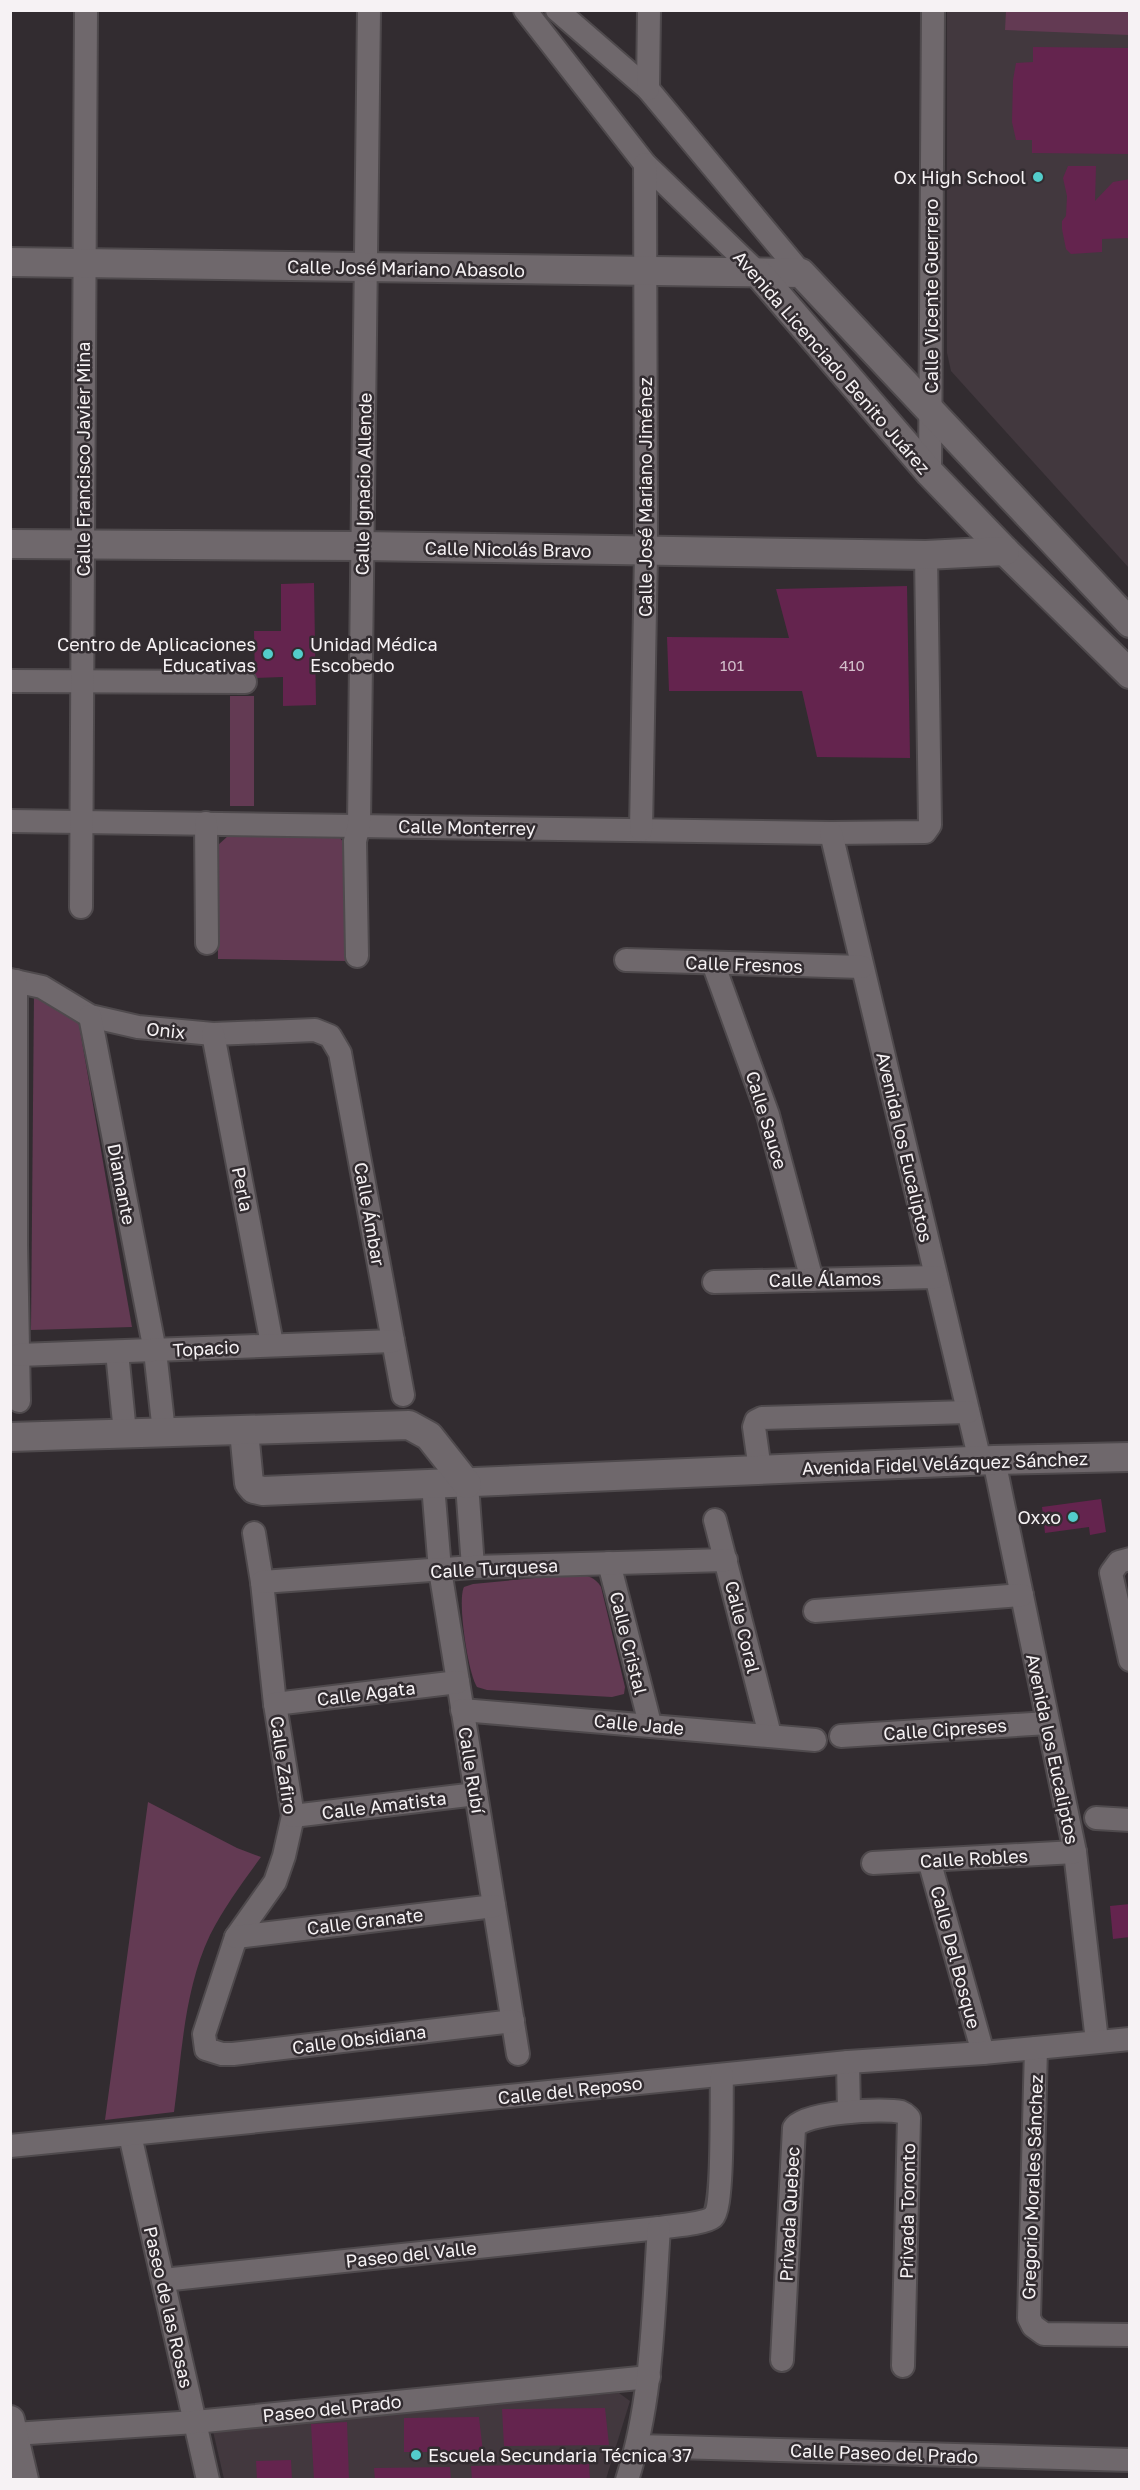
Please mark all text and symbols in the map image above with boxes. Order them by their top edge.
place label: Ox High School [894,166,1026,188]
marker: Ox High School [1031,170,1045,184]
street label: Calle Vicente Guerrero [920,199,942,393]
street label: Avenida Licenciado Benito Juárez [729,246,935,478]
street label: Calle José Mariano Abasolo [287,255,525,281]
street label: Calle Francisco Javier Mina [72,342,94,576]
street label: Calle José Mariano Jiménez [634,377,656,617]
street label: Calle Ignacio Allende [350,392,376,576]
street label: Calle Nicolás Bravo [424,537,592,561]
place label: Centro de Aplicaciones Educativas [57,633,256,676]
place label: Unidad Médica Escobedo [310,633,438,676]
marker: Centro de Aplicaciones Educativas [261,647,275,661]
marker: Unidad Médica Escobedo [291,647,305,661]
house number: 101 [720,656,744,674]
house number: 410 [839,656,865,674]
street label: Calle Monterrey [398,815,536,839]
street label: Calle Fresnos [685,951,803,977]
street label: Onix [145,1017,187,1043]
street label: Avenida los Eucaliptos [872,1050,938,1244]
street label: Calle Sauce [742,1068,792,1172]
street label: Diamante [103,1142,141,1226]
street label: Calle Ámbar [350,1160,390,1268]
street label: Perla [228,1165,258,1213]
street label: Calle Álamos [769,1267,881,1291]
street label: Topacio [172,1335,240,1361]
street label: Avenida Fidel Velázquez Sánchez [802,1447,1088,1479]
place label: Oxxo [1017,1506,1061,1528]
marker: Oxxo [1066,1510,1080,1524]
street label: Calle Turquesa [429,1554,559,1582]
street label: Calle Coral [721,1578,765,1676]
street label: Calle Cristal [606,1589,652,1697]
street label: Avenida los Eucaliptos [1022,1652,1084,1846]
street label: Calle Agata [316,1676,416,1710]
street label: Calle Jade [593,1709,685,1739]
street label: Calle Cipreses [883,1714,1007,1744]
street label: Calle Zafiro [266,1715,302,1815]
street label: Calle Rubí [454,1725,490,1816]
street label: Calle Amatista [320,1786,448,1824]
street label: Calle Robles [919,1844,1029,1872]
street label: Calle Del Bosque [926,1883,986,2031]
street label: Calle Granate [306,1903,424,1939]
street label: Calle Obsidiana [291,2020,427,2058]
street label: Calle del Reposo [497,2071,643,2109]
street label: Gregorio Morales Sánchez [1017,2074,1047,2300]
street label: Privada Toronto [895,2143,919,2279]
street label: Privada Quebec [774,2146,804,2282]
street label: Paseo de las Rosas [140,2224,198,2390]
street label: Paseo del Valle [344,2236,478,2272]
street label: Paseo del Prado [261,2390,403,2426]
street label: Calle Paseo del Prado [790,2439,978,2467]
place label: Escuela Secundaria Técnica 37 [428,2444,692,2466]
marker: Escuela Secundaria Técnica 37 [409,2448,423,2462]

